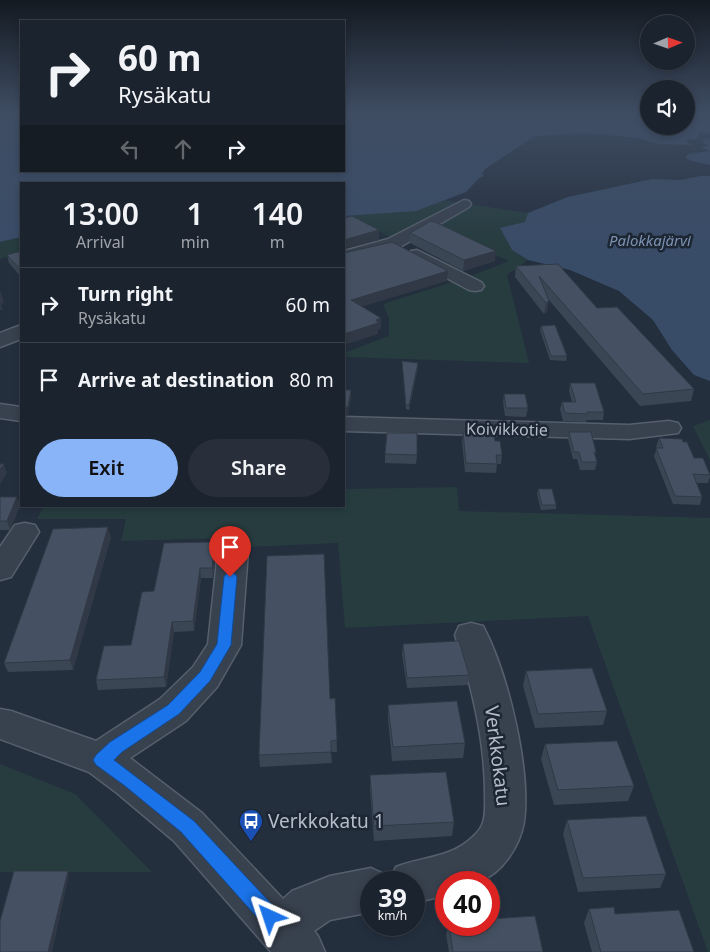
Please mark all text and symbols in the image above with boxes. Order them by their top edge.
north arrow [640,15,695,70]
map controls [640,15,695,135]
text: 60 m [118,34,201,81]
icon: right [35,40,100,105]
text: Rysäkatu [118,79,211,109]
button: sound [640,80,695,135]
icon: left [116,135,144,163]
icon: ahead [169,135,197,163]
icon: right [222,135,250,163]
text: 13:00 [62,193,139,234]
text: 1 [187,193,204,234]
text: 140 [252,193,303,234]
water label: Palokkajärvi [609,230,692,250]
text: Arrival [76,231,125,253]
text: min [181,231,210,253]
text: m [270,231,285,253]
text: Turn right [78,281,173,307]
icon: right [35,291,63,319]
text: 60 m [286,292,330,318]
text: Rysäkatu [78,307,146,329]
icon: arrive [35,366,63,394]
text: Arrive at destination [78,367,274,393]
text: 80 m [289,367,334,393]
street label: Koivikkotie [466,417,548,441]
button: Exit [35,439,178,497]
button: Share [188,439,330,497]
pin [209,526,251,577]
icon: arrive [216,533,244,561]
street label: Verkkokatu [479,704,517,808]
bus stop icon: Verkkokatu 1 [238,808,264,842]
place label: Verkkokatu 1 [268,808,385,834]
speed limit sign: 40 [435,871,500,936]
text: 39 [378,880,407,914]
position arrow [243,890,295,942]
text: km/h [378,907,407,924]

